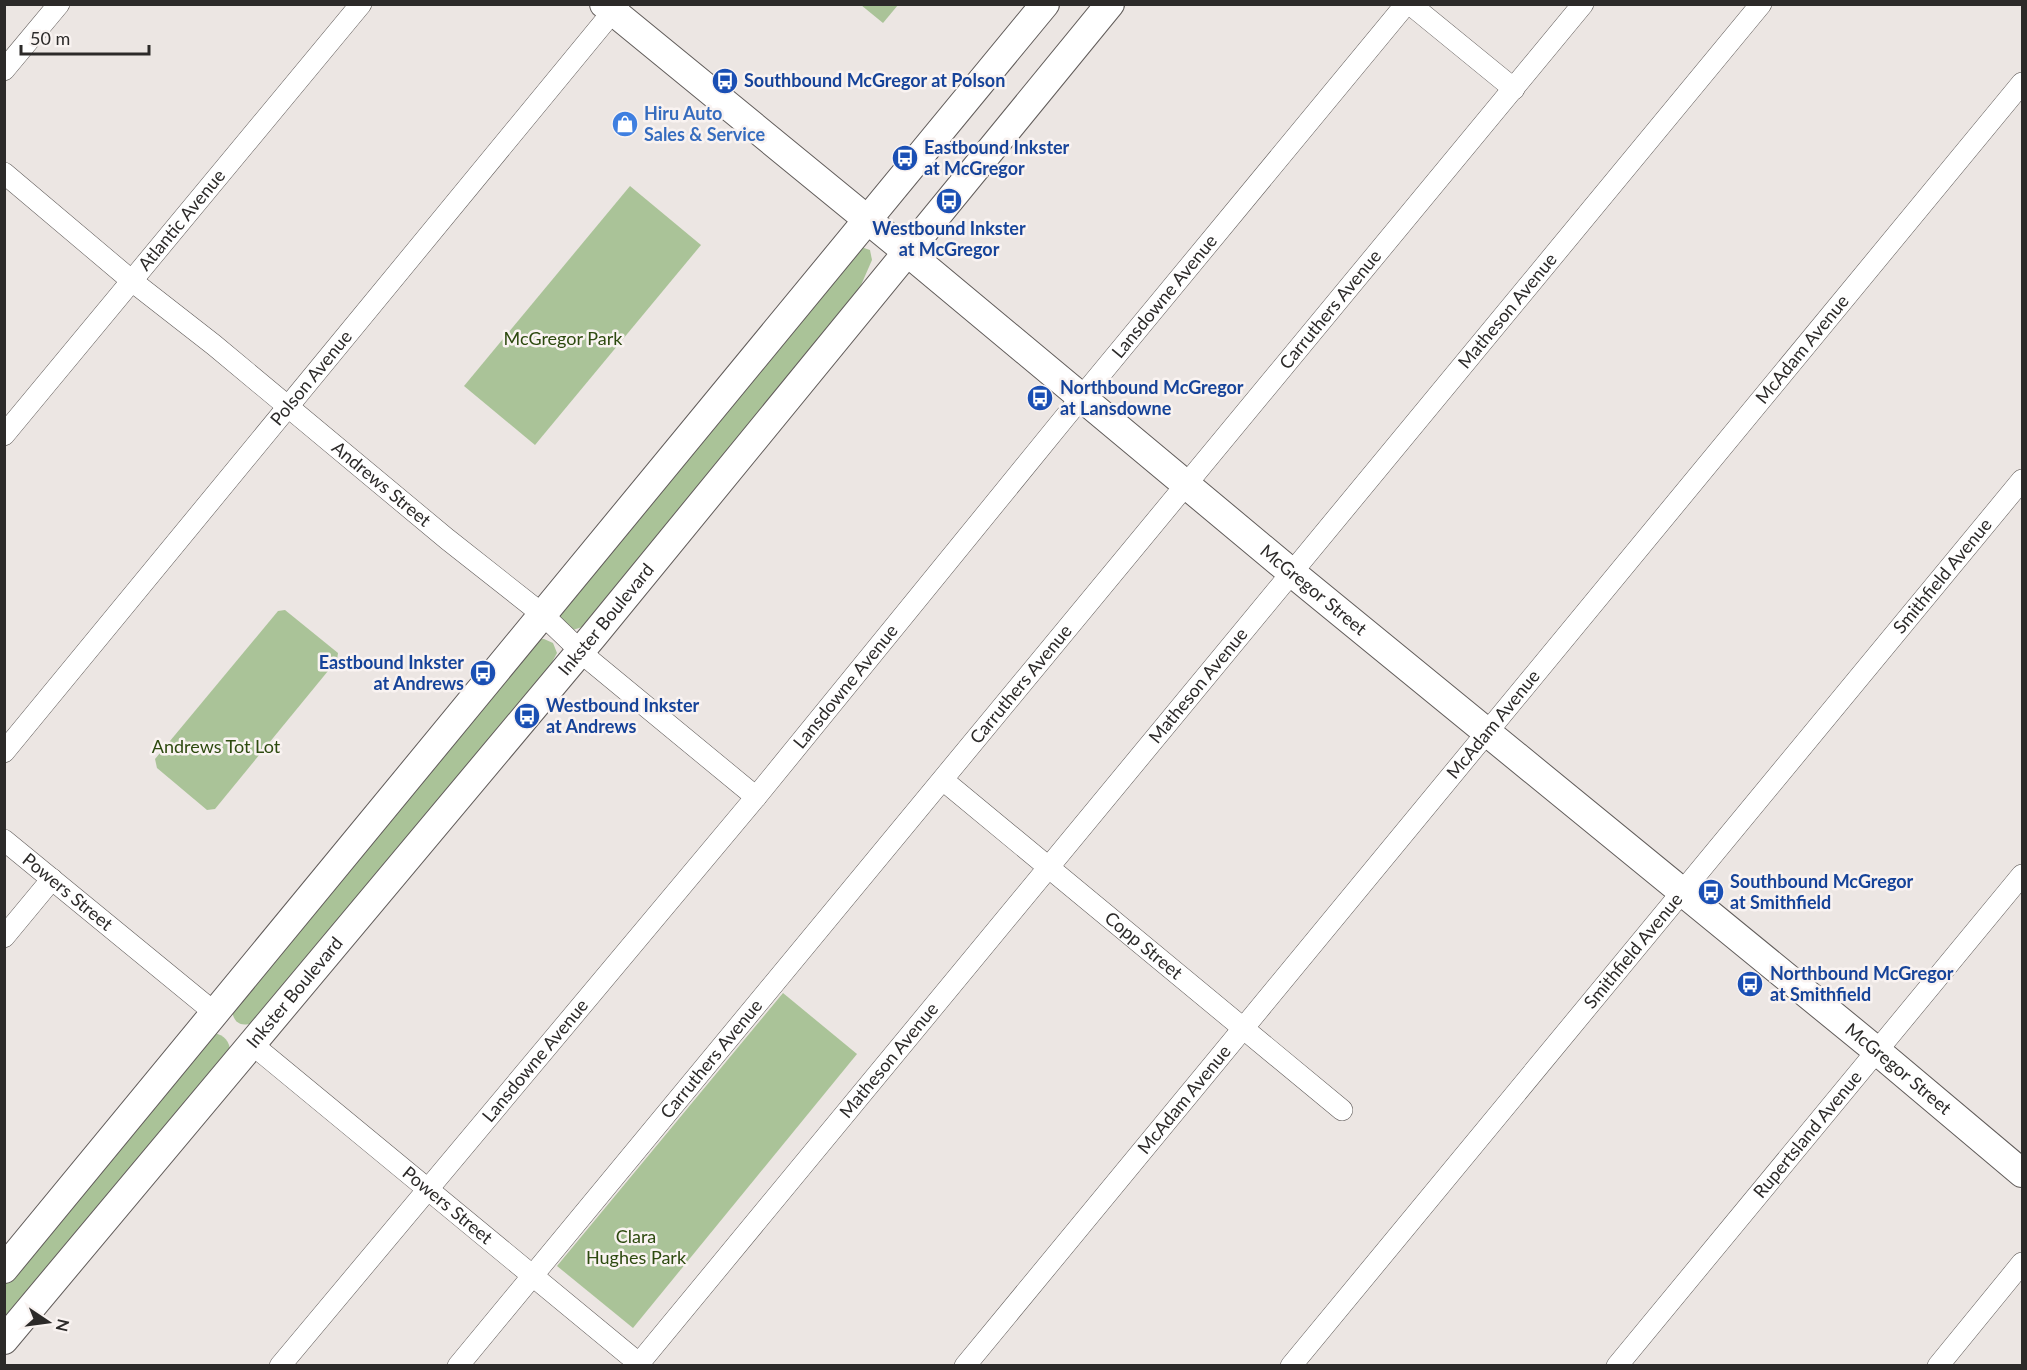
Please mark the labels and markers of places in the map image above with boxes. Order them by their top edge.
bus stop icon: Southbound McGregor at Polson [710,66,740,96]
place label: Southbound McGregor at Polson [744,69,1005,91]
place label: Hiru Auto Sales & Service [644,102,765,145]
shop icon: Hiru Auto Sales & Service [610,109,640,139]
place label: Eastbound Inkster at McGregor [924,136,1070,179]
bus stop icon: Eastbound Inkster at McGregor [890,143,920,173]
bus stop icon: Westbound Inkster at McGregor [934,186,964,216]
place label: Westbound Inkster at McGregor [872,217,1026,260]
place label: Northbound McGregor at Lansdowne [1060,376,1244,419]
bus stop icon: Northbound McGregor at Lansdowne [1025,383,1055,413]
place label: Eastbound Inkster at Andrews [319,651,464,694]
bus stop icon: Eastbound Inkster at Andrews [468,658,498,688]
place label: Westbound Inkster at Andrews [546,694,700,737]
bus stop icon: Westbound Inkster at Andrews [512,701,542,731]
place label: Southbound McGregor at Smithfield [1730,870,1914,913]
bus stop icon: Southbound McGregor at Smithfield [1696,877,1726,907]
place label: Northbound McGregor at Smithfield [1770,962,1954,1005]
bus stop icon: Northbound McGregor at Smithfield [1735,969,1765,999]

